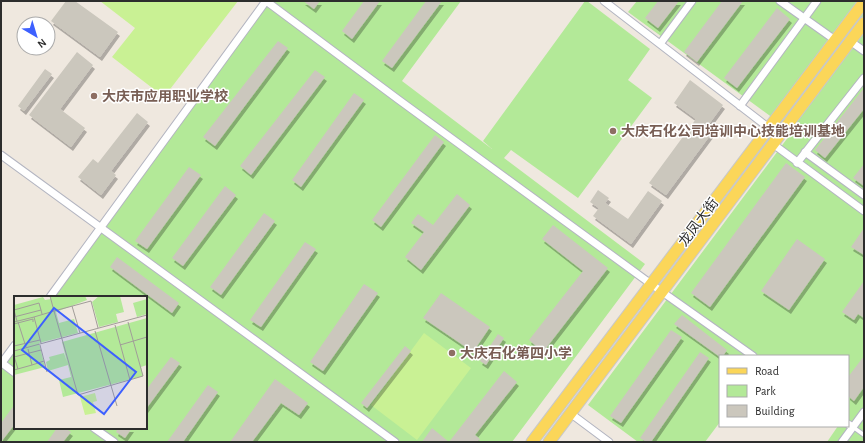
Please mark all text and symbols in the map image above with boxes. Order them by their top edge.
north arrow [16,16,56,56]
text: N [35,37,48,50]
place label: 大庆市应用职业学校 [102,88,228,104]
marker: 大庆市应用职业学校 [89,91,99,101]
place label: 大庆石化公司培训中心技能培训基地 [621,123,845,139]
marker: 大庆石化公司培训中心技能培训基地 [608,126,618,136]
street label: 龙凤大街 [675,195,721,249]
inset map [14,296,147,429]
place label: 大庆石化第四小学 [460,345,572,361]
marker: 大庆石化第四小学 [447,348,457,358]
legend [719,355,849,427]
text: Road [755,365,779,377]
text: Park [755,385,776,397]
text: Building [755,405,795,417]

